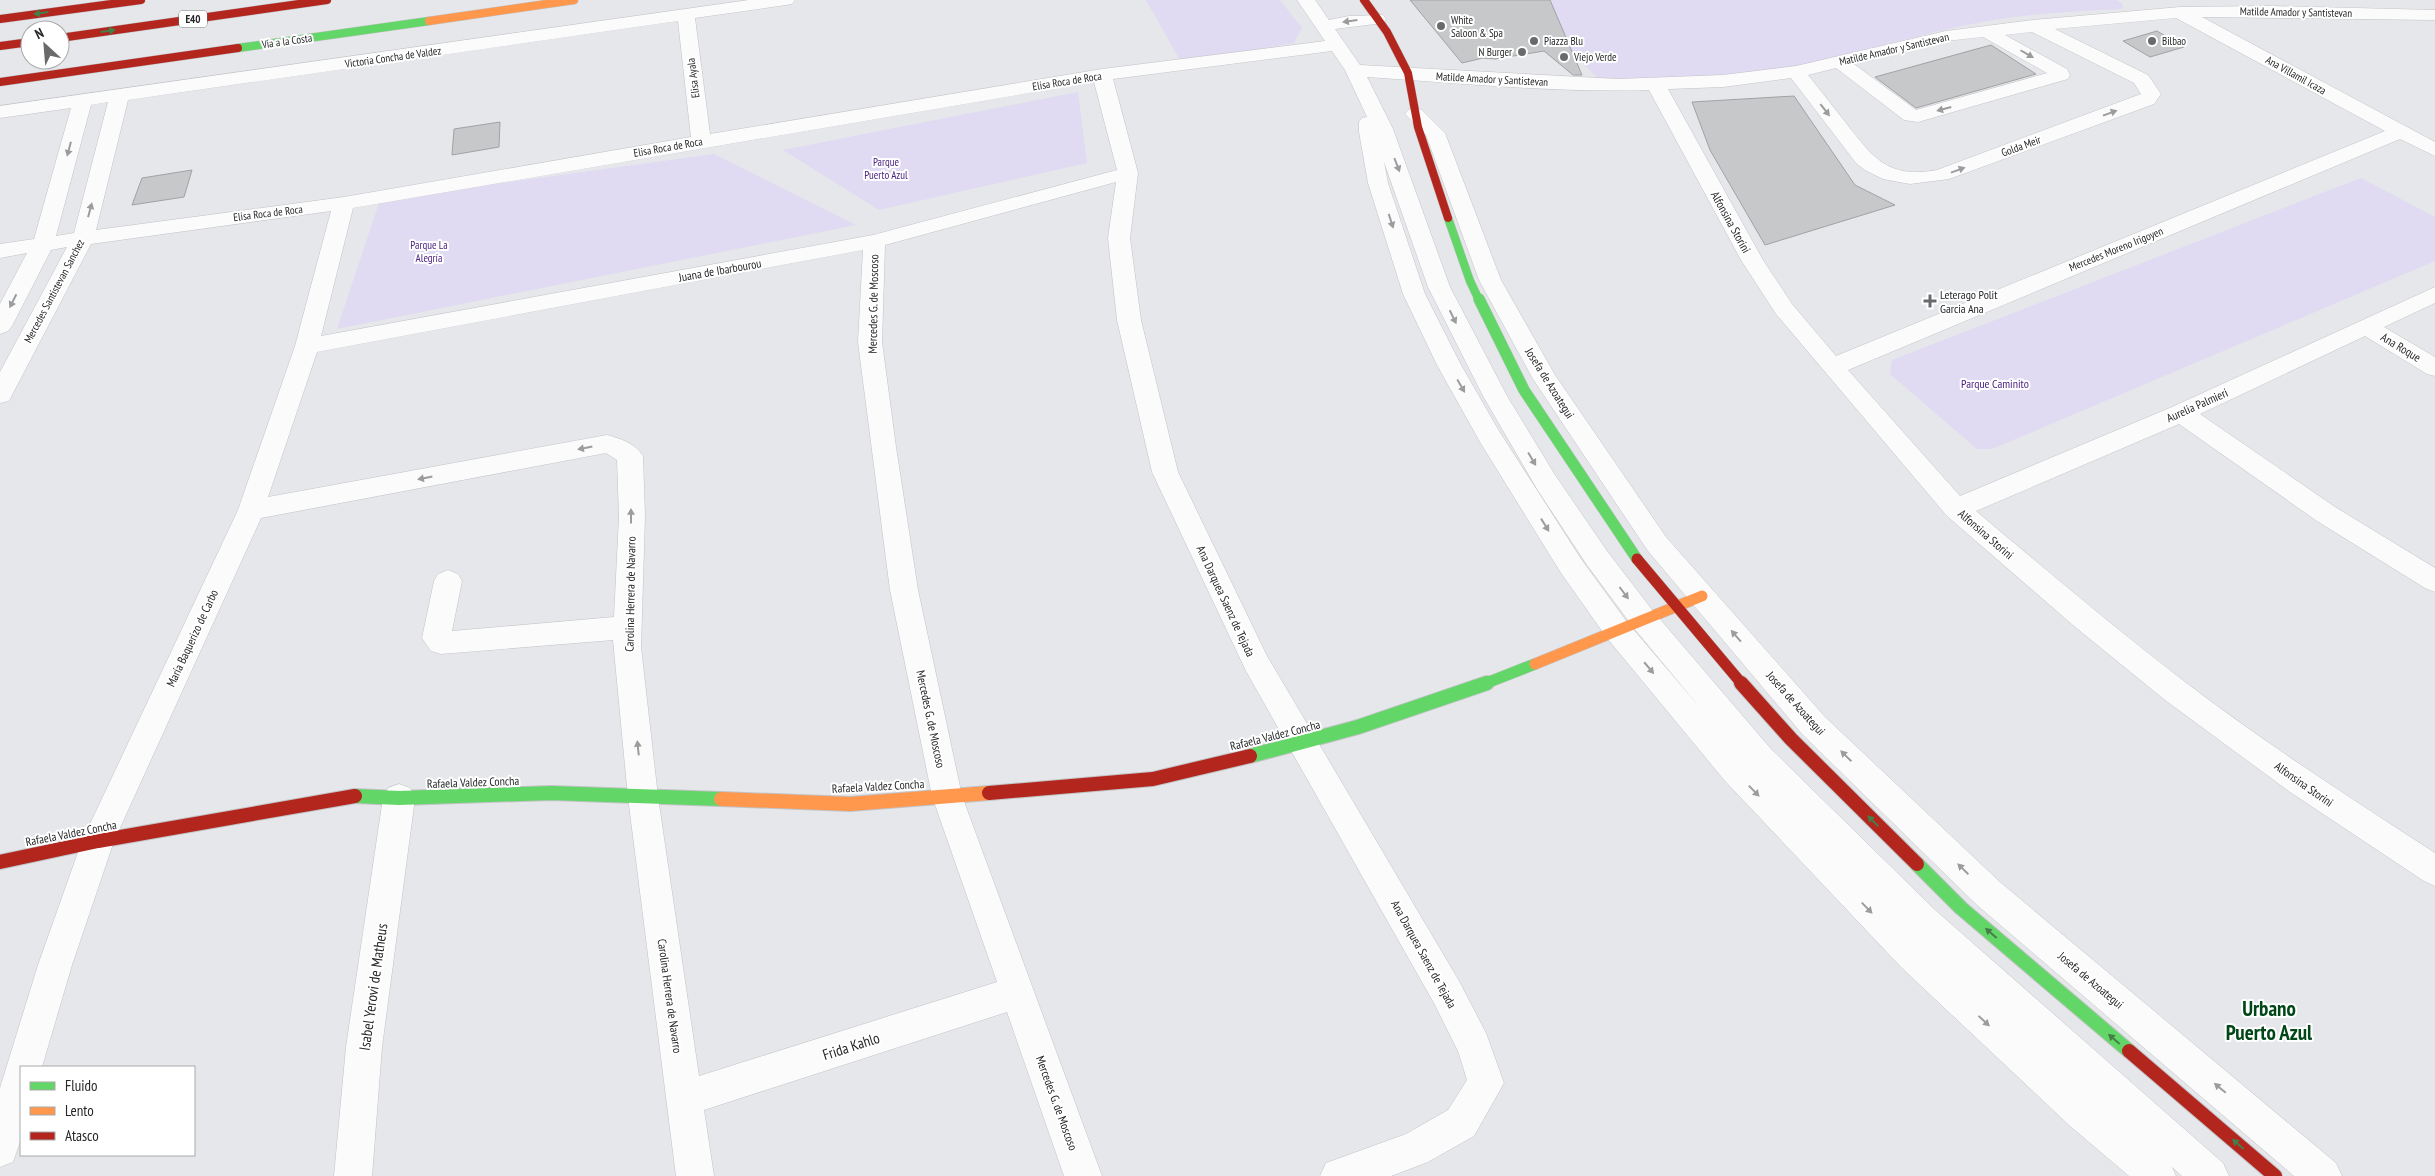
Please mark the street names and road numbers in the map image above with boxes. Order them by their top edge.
street label: Matilde Amador y Santistevan [2240,4,2352,20]
road number: E40 [179,10,207,28]
street label: Matilde Amador y Santistevan [1838,30,1950,68]
street label: Vía a la Costa [260,31,313,52]
street label: Victoria Concha de Valdez [343,43,442,71]
street label: Ana Villamil Icaza [2263,53,2329,97]
street label: Elisa Ayala [684,57,702,99]
street label: Elisa Roca de Roca [1031,69,1103,93]
street label: Matilde Amador y Santistevan [1436,69,1549,89]
street label: Golda Meir [1999,132,2043,160]
street label: Elisa Roca de Roca [632,134,704,160]
street label: Alfonsina Storini [1708,188,1754,256]
street label: Elisa Roca de Roca [232,202,304,224]
street label: Mercedes Moreno Irigoyen [2067,224,2165,274]
street label: Mercedes Santistevan Sanchez [21,237,87,345]
street label: Mercedes G. de Moscoso [865,254,881,354]
street label: Juana de Ibarbourou [677,255,762,285]
street label: Ana Roque [2378,329,2424,365]
street label: Josefa de Azoategui [1522,344,1578,421]
street label: Aurelia Palmieri [2164,385,2230,425]
street label: Alfonsina Storini [1955,506,2017,562]
street label: Carolina Herrera de Navarro [621,536,639,652]
street label: Ana Darquea Saenz de Tejada [1194,543,1258,659]
street label: María Baquerizo de Carbo [163,587,221,689]
street label: Josefa de Azoategui [1763,667,1829,738]
street label: Mercedes G. de Moscoso [913,669,949,769]
street label: Rafaela Valdez Concha [1228,716,1322,753]
street label: Alfonsina Storini [2272,758,2336,810]
street label: Rafaela Valdez Concha [427,773,520,791]
street label: Rafaela Valdez Concha [831,776,925,796]
street label: Rafaela Valdez Concha [24,817,118,849]
street label: Ana Darquea Saenz de Tejada [1388,897,1460,1011]
street label: Isabel Yerovi de Matheus [355,922,391,1052]
street label: Carolina Herrera de Navarro [655,938,685,1054]
street label: Josefa de Azoategui [2055,948,2127,1012]
street label: Frida Kahlo [820,1028,882,1064]
street label: Mercedes G. de Moscoso [1033,1054,1081,1152]

